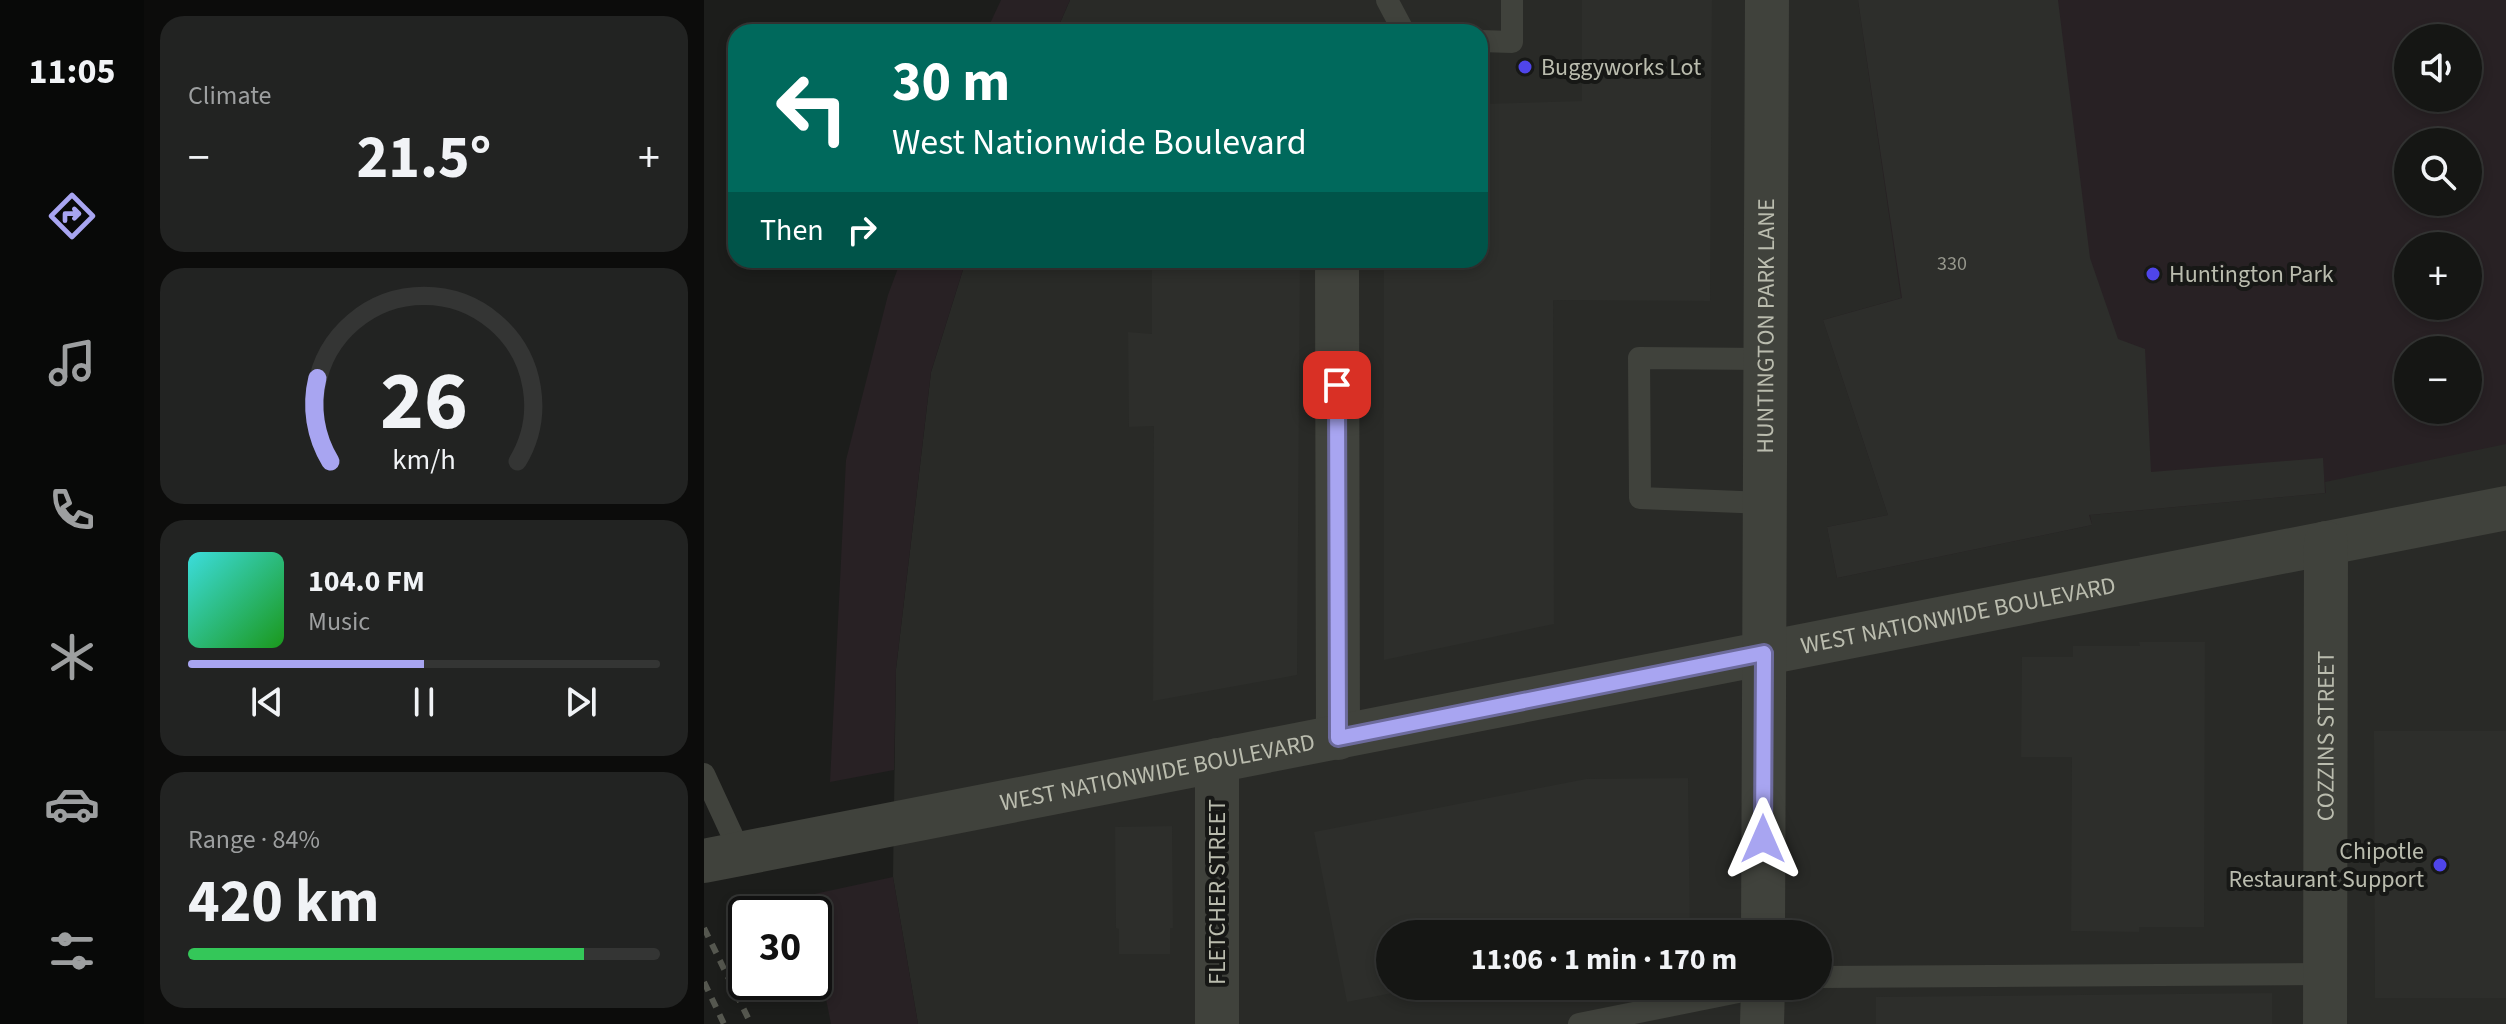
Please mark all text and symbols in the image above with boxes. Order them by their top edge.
map controls [2394,24,2482,424]
button: sound [2394,24,2482,112]
text: 30 m [892,43,1010,122]
text: 11:05 [29,46,115,97]
place label: Buggyworks Lot [1541,50,1701,85]
icon: left [760,56,864,160]
marker: Buggyworks Lot [1516,58,1534,76]
text: Climate [188,77,272,114]
text: 21.5° [357,116,491,201]
text: West Nationwide Boulevard [892,117,1307,168]
text: − [188,127,210,190]
text: + [638,127,660,190]
button: search [2394,128,2482,216]
icon: directions [44,188,100,244]
street label: HUNTINGTON PARK LANE [1748,198,1784,454]
icon: right [840,208,884,252]
text: Then [760,209,824,252]
button: + [2394,232,2482,320]
house number: 330 [1937,250,1967,278]
place label: Huntington Park [2169,257,2334,292]
marker: Huntington Park [2144,265,2162,283]
icon: music [44,335,100,391]
button: − [2394,336,2482,424]
text: 26 [380,343,468,461]
pin [1303,351,1371,419]
icon: arrive [1315,363,1359,407]
text: km/h [392,440,456,480]
icon: phone [44,482,100,538]
text: 104.0 FM [308,560,425,603]
street label: WEST NATIONWIDE BOULEVARD [1798,568,2119,664]
text: Music [308,603,370,640]
icon: climate [44,629,100,685]
street label: COZZINS STREET [2308,651,2344,821]
icon: previous [245,680,289,724]
icon: pause [402,680,446,724]
icon: next [559,680,603,724]
street label: WEST NATIONWIDE BOULEVARD [997,725,1318,821]
icon: car [44,776,100,832]
position arrow [1721,797,1805,881]
street label: FLETCHER STREET [1200,799,1235,985]
text: Range · 84% [188,821,320,858]
place label: Chipotle Restaurant Support [2228,834,2424,897]
marker: Chipotle Restaurant Support [2431,856,2449,874]
text: 420 km [188,860,379,945]
speed limit sign: 30 [728,896,832,1000]
icon: filters [44,923,100,979]
text: 11:06 · 1 min · 170 m [1471,938,1737,981]

